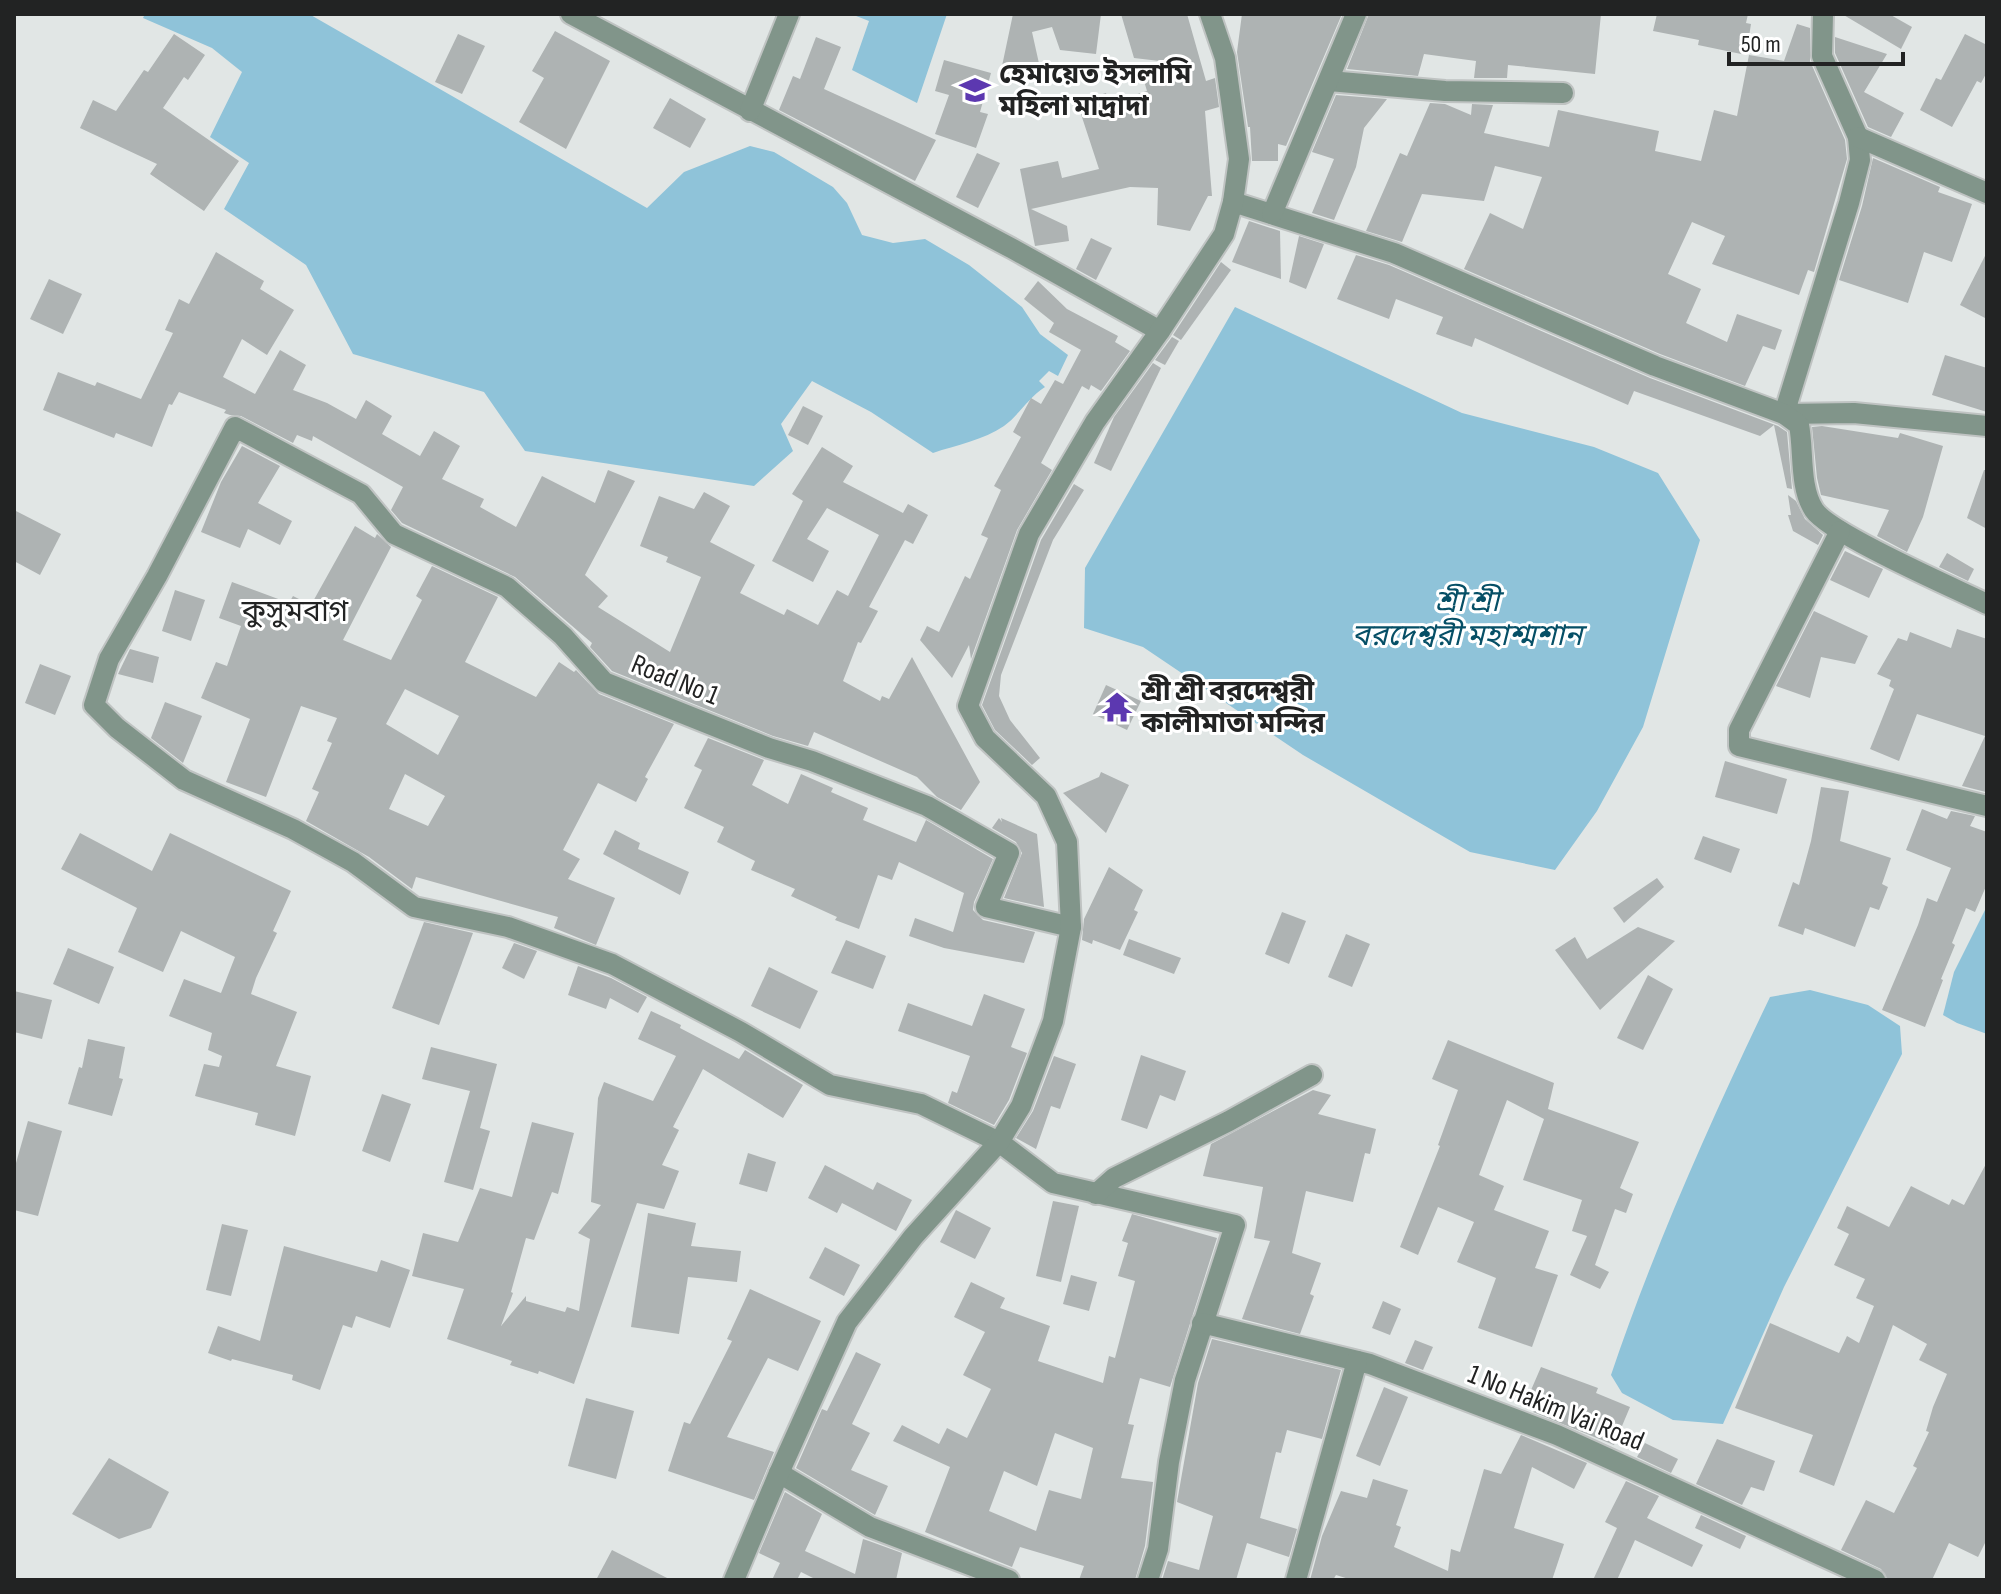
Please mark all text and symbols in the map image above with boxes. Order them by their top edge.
scale bar [1729,16,1903,66]
text: 50 m [1741,30,1781,59]
place label: হেমায়েত ইসলামি মহিলা মাদ্রাদা [998,57,1192,123]
school or university icon: হেমায়েত ইসলামি মহিলা মাদ্রাদা [958,73,992,107]
water label: শ্রী শ্রী বরদেশ্বরী মহাশ্মশান [1352,583,1588,654]
district label: কুসুমবাগ [241,594,349,630]
street label: Road No 1 [627,648,724,712]
place label: শ্রী শ্রী বরদেশ্বরী কালীমাতা মন্দির [1140,674,1326,740]
temple icon: শ্রী শ্রী বরদেশ্বরী কালীমাতা মন্দির [1100,690,1134,724]
street label: 1 No Hakim Vai Road [1463,1358,1649,1458]

